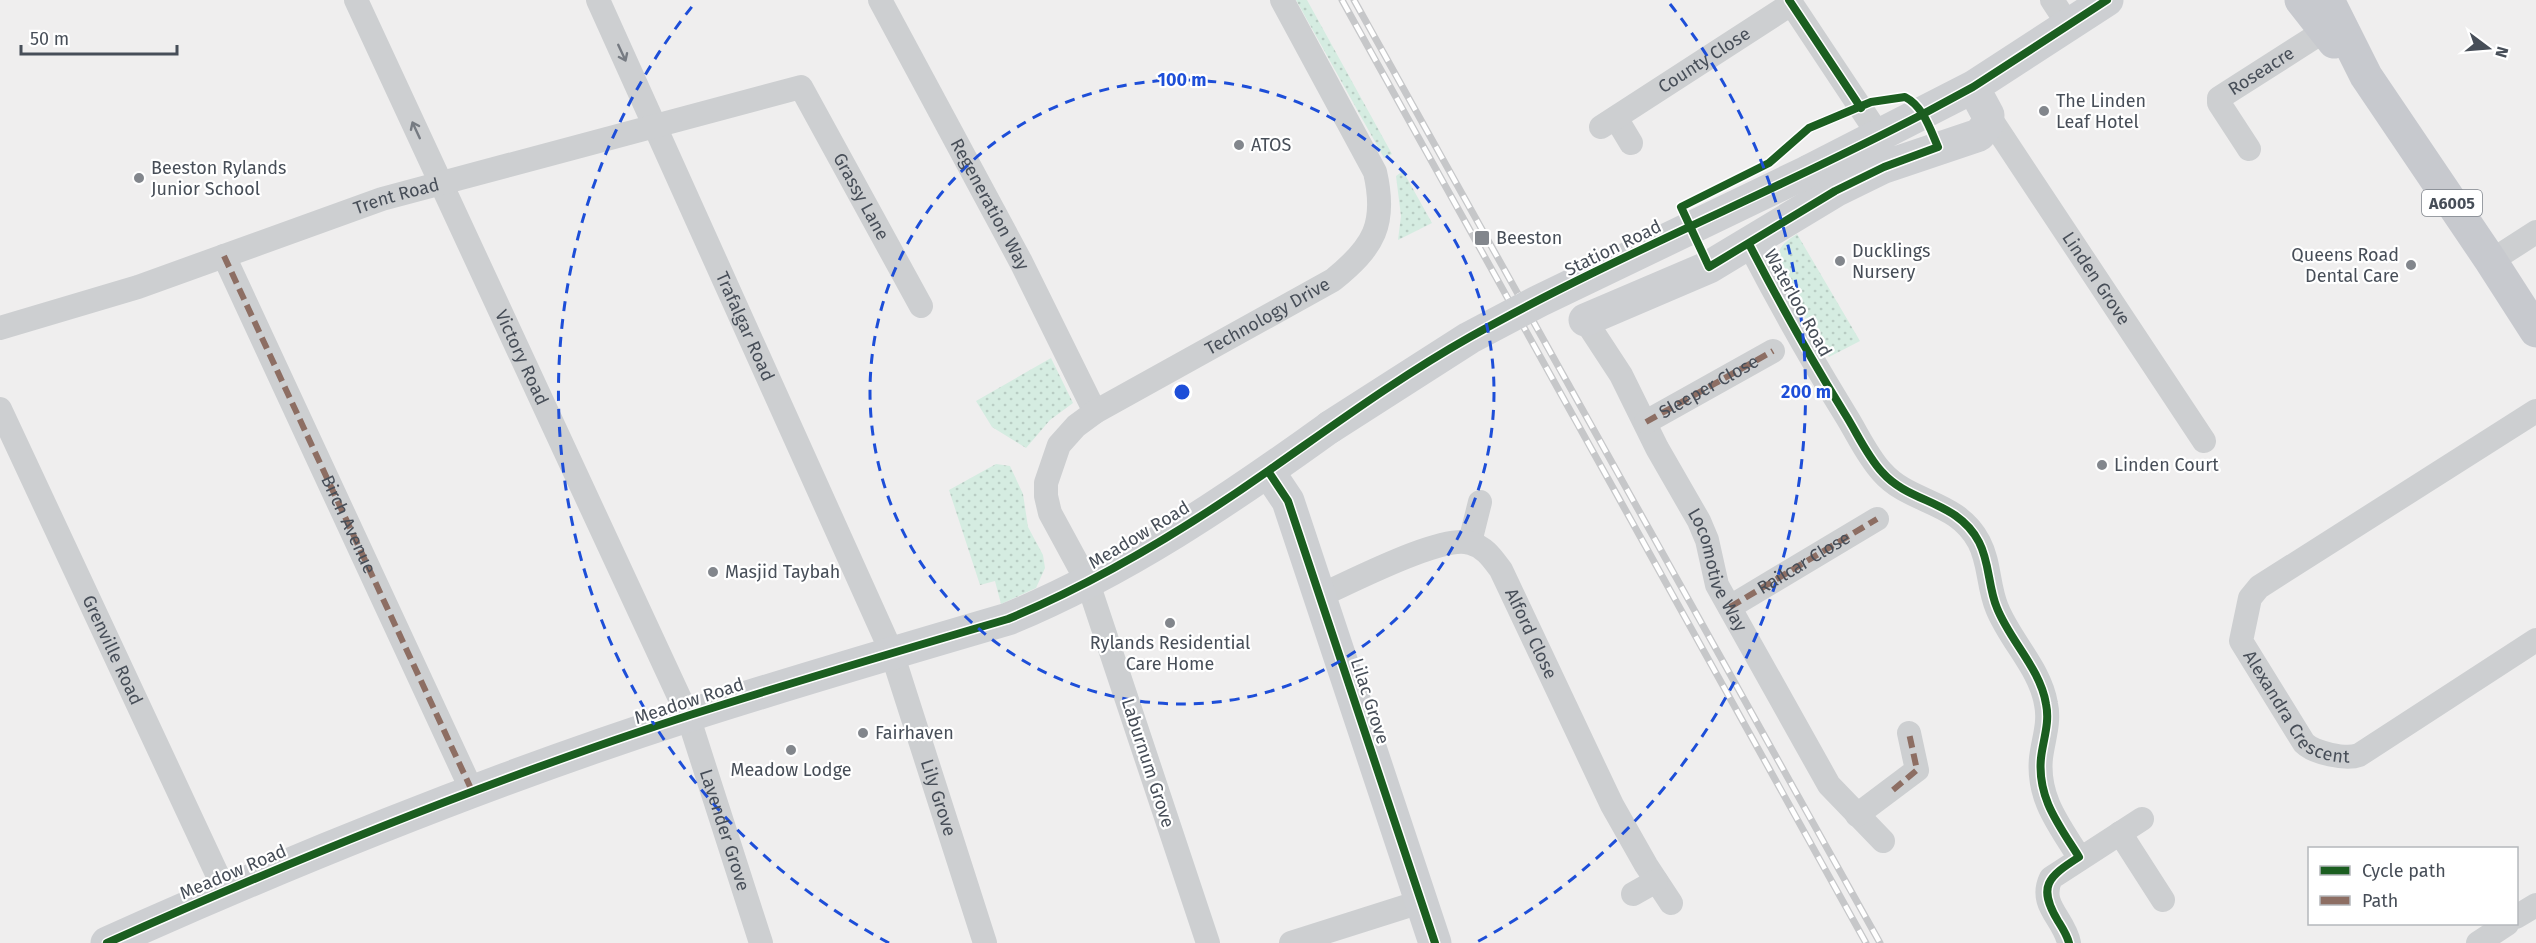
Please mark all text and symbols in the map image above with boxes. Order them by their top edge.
scale bar [21,18,177,56]
north arrow [2458,18,2518,78]
street label: County Close [1654,22,1754,98]
text: 50 m [30,28,69,50]
street label: Roseacre [2224,42,2298,100]
one-way arrow [617,44,628,62]
text: N [2491,44,2513,60]
text: 100 m [1158,69,1206,91]
place label: The Linden Leaf Hotel [2056,90,2146,133]
marker: The Linden Leaf Hotel [2037,104,2051,118]
one-way arrow [410,121,422,139]
place label: ATOS [1251,134,1292,156]
street label: Regeneration Way [946,135,1034,274]
marker: ATOS [1232,138,1246,152]
street label: Grassy Lane [828,149,894,244]
place label: Beeston Rylands Junior School [151,157,286,200]
marker: Beeston Rylands Junior School [132,171,146,185]
street label: Trent Road [350,173,442,219]
road number: A6005 [2422,190,2482,216]
street label: Station Road [1561,215,1665,281]
place label: Beeston [1496,227,1562,249]
street label: Linden Grove [2057,228,2135,329]
marker: Beeston [1473,229,1491,247]
place label: Ducklings Nursery [1852,240,1930,283]
place label: Queens Road Dental Care [2291,244,2399,287]
street label: Waterloo Road [1759,245,1837,361]
marker: Ducklings Nursery [1833,254,1847,268]
marker: Queens Road Dental Care [2404,258,2418,272]
street label: Trafalgar Road [711,268,779,385]
street label: Technology Drive [1201,273,1334,360]
street label: Victory Road [490,306,553,409]
street label: Sleeper Close [1655,350,1763,423]
text: 200 m [1781,381,1831,403]
centre of rings [1172,382,1192,402]
place label: Linden Court [2114,454,2219,476]
marker: Linden Court [2095,458,2109,472]
street label: Birch Avenue [316,472,381,577]
street label: Meadow Road [1085,496,1193,574]
street label: Locomotive Way [1683,504,1752,636]
street label: Railcar Close [1753,527,1854,599]
place label: Masjid Taybah [725,561,840,583]
marker: Masjid Taybah [706,565,720,579]
street label: Alford Close [1500,585,1562,682]
street label: Grenville Road [77,592,148,708]
marker: Rylands Residential Care Home [1163,616,1177,630]
place label: Rylands Residential Care Home [1090,632,1250,675]
street label: Alexandra Crescent [2238,646,2350,768]
street label: Lilac Grove [1346,655,1394,747]
street label: Meadow Road [631,673,747,729]
street label: Laburnum Grove [1117,696,1179,830]
place label: Fairhaven [875,722,954,744]
marker: Fairhaven [856,726,870,740]
marker: Meadow Lodge [784,743,798,757]
street label: Lily Grove [916,756,961,839]
place label: Meadow Lodge [730,759,852,781]
street label: Lavender Grove [695,766,755,894]
street label: Meadow Road [176,840,290,904]
legend [2308,847,2518,925]
text: Cycle path [2362,860,2446,882]
text: Path [2362,890,2398,912]

